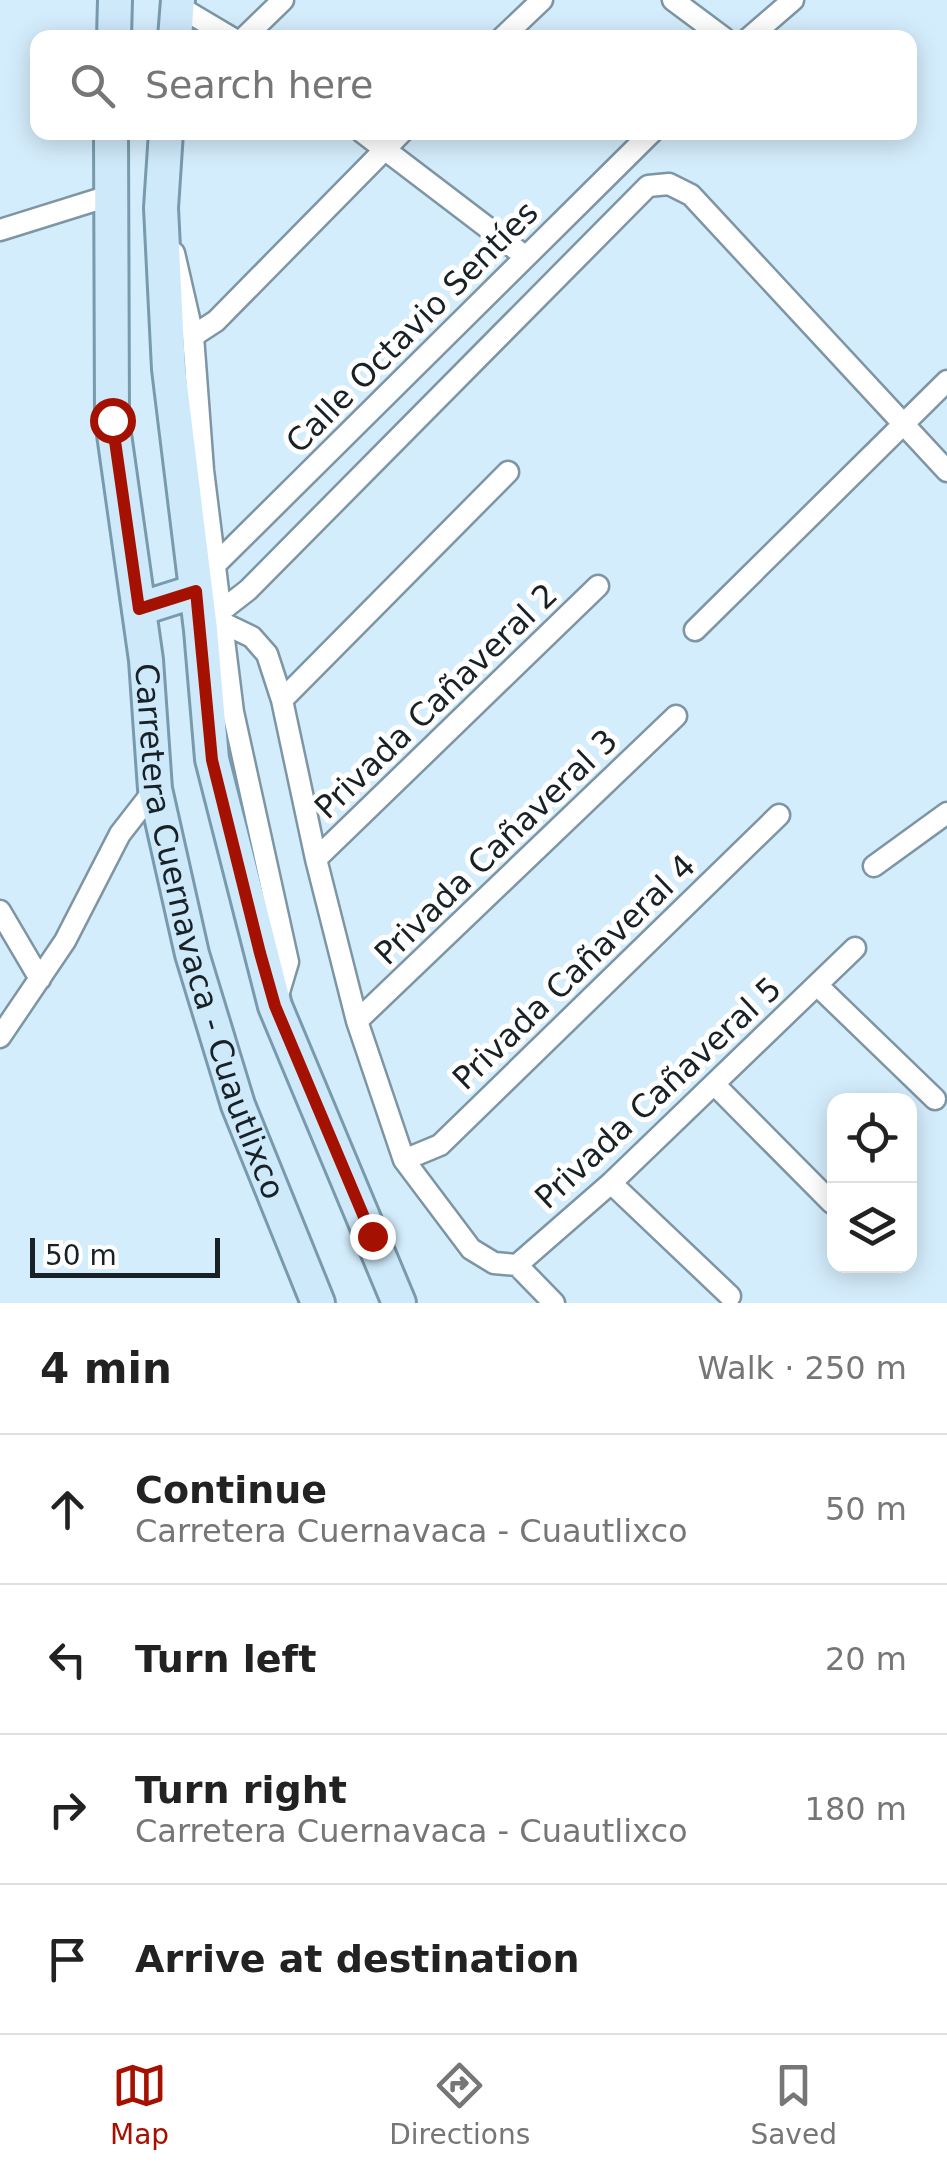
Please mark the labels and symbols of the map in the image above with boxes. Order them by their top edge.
street label: Calle Octavio Sentíes [278,193,546,461]
route start [90,398,136,444]
street label: Privada Cañaveral 2 [307,575,565,827]
street label: Carretera Cuernavaca - Cuautlixco [127,662,293,1205]
street label: Privada Cañaveral 3 [367,721,625,973]
street label: Privada Cañaveral 4 [445,846,703,1098]
street label: Privada Cañaveral 5 [527,969,789,1217]
route end [350,1214,396,1260]
scale bar [30,1233,220,1278]

